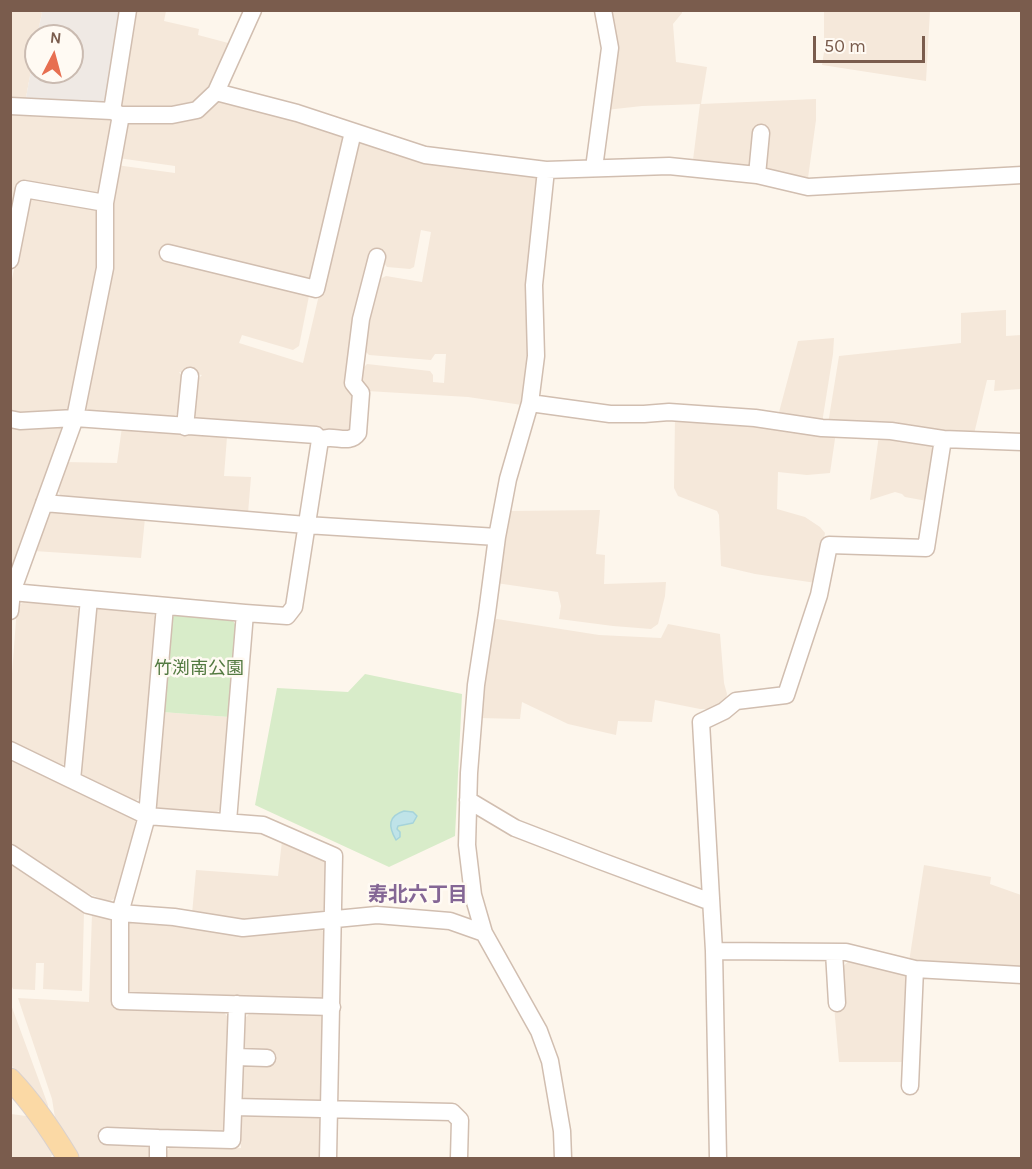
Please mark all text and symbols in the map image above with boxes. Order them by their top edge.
north arrow [24,24,84,84]
scale bar [816,24,928,62]
text: N [49,28,62,48]
text: 50 m [824,35,866,57]
park label: 竹渕南公園 [154,658,244,680]
district label: 寿北六丁目 [368,883,468,907]

